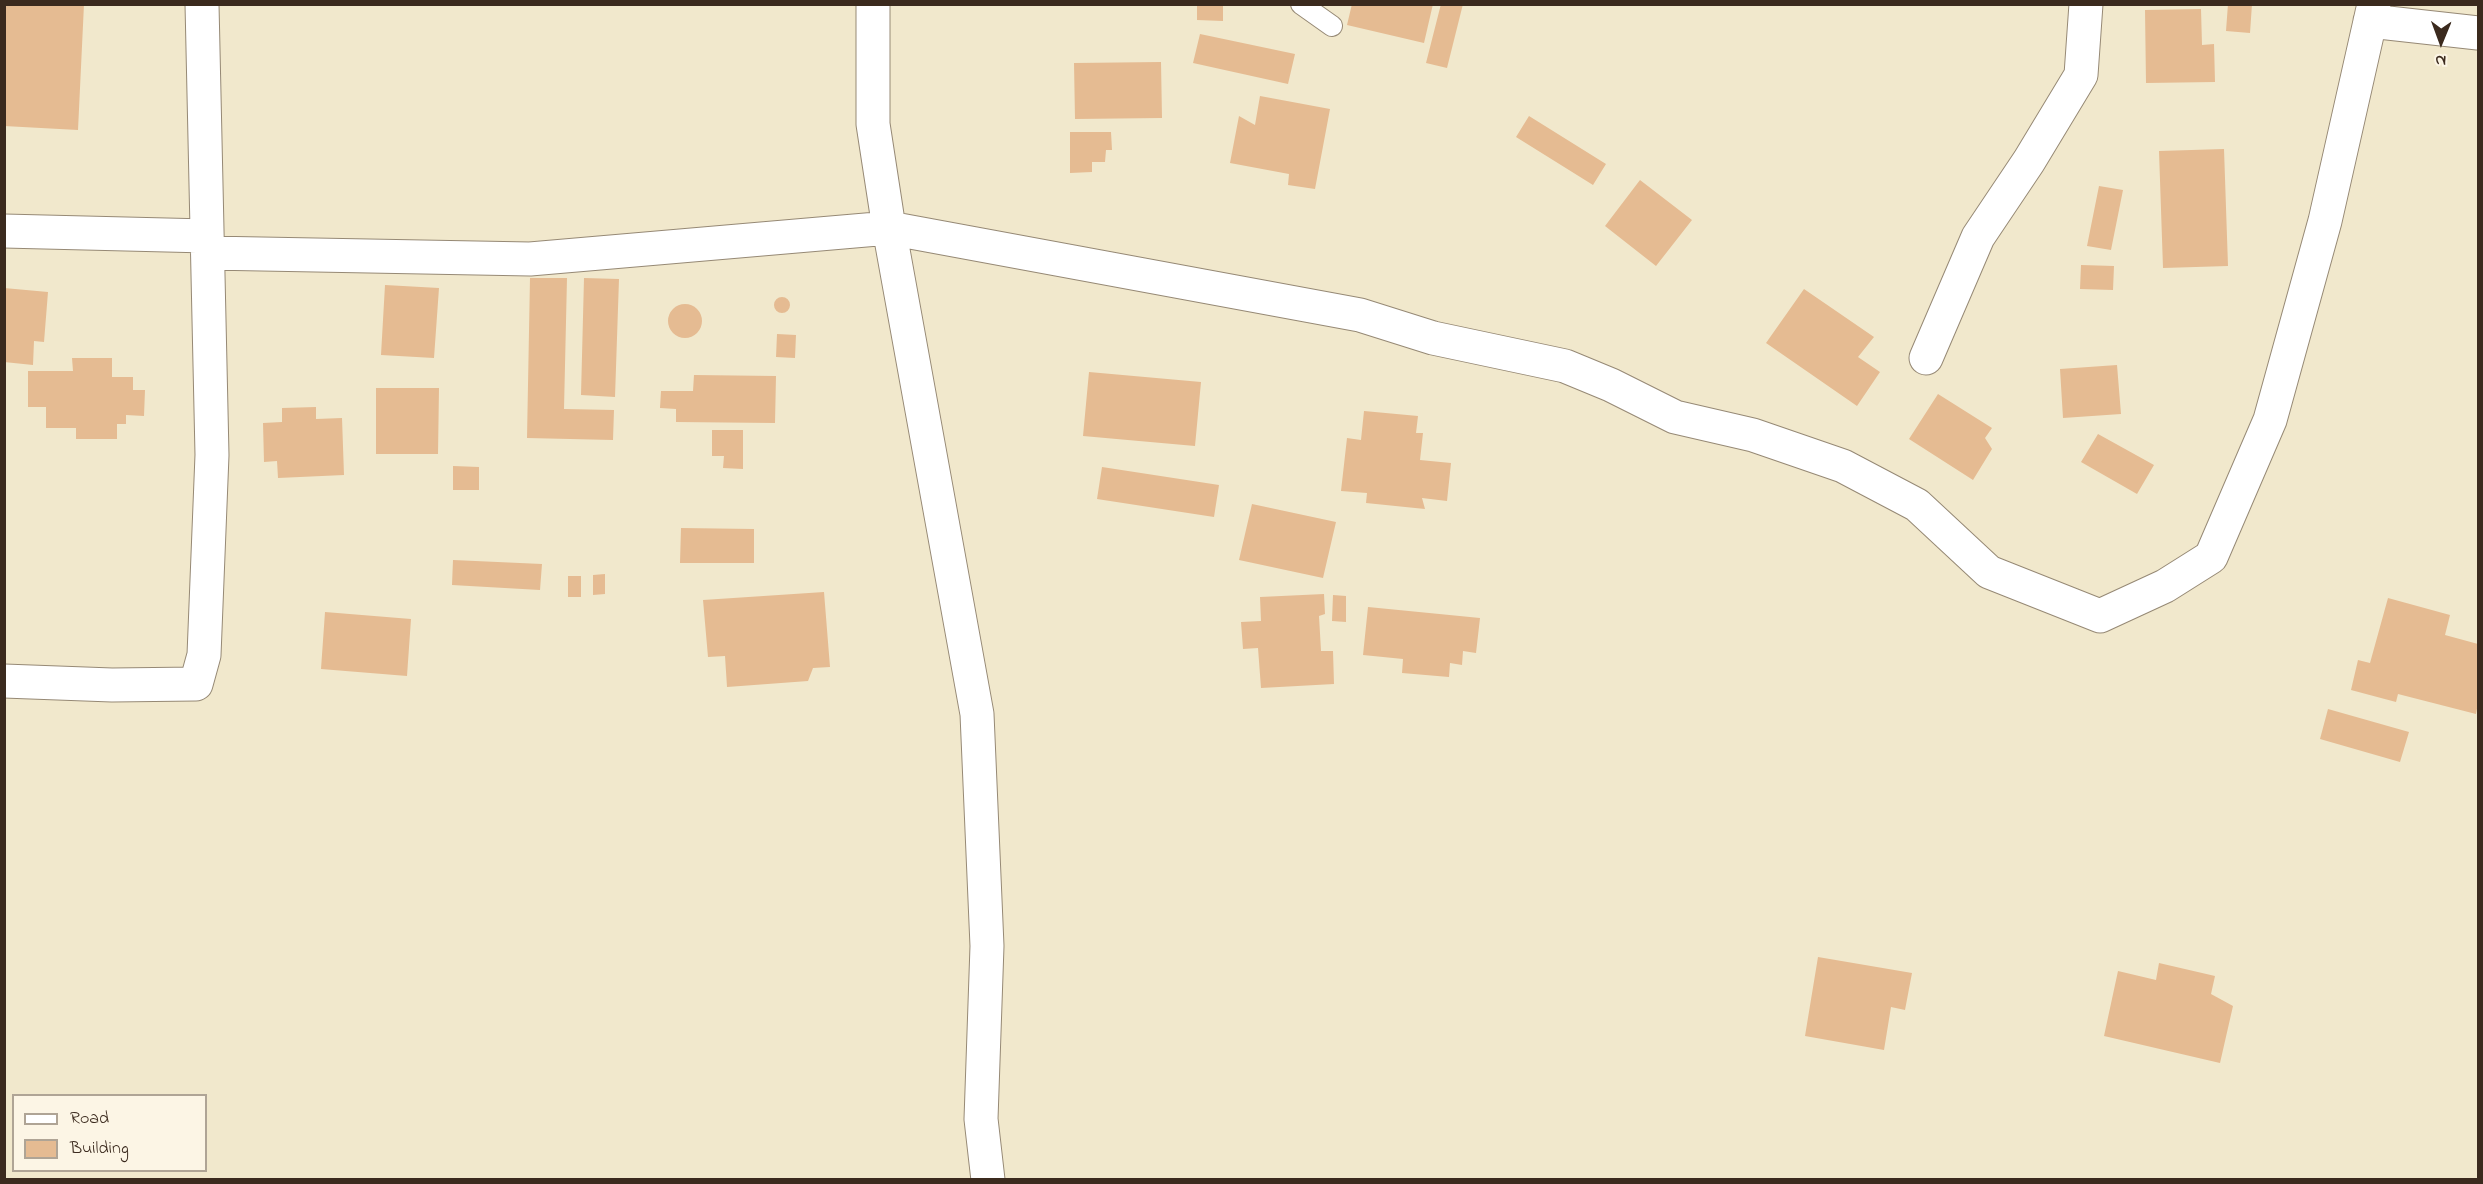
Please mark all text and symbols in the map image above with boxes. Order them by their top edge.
north arrow [2411,12,2471,72]
text: N [2435,48,2446,72]
legend [12,1094,207,1172]
text: Road [70,1106,109,1132]
text: Building [70,1136,129,1162]

